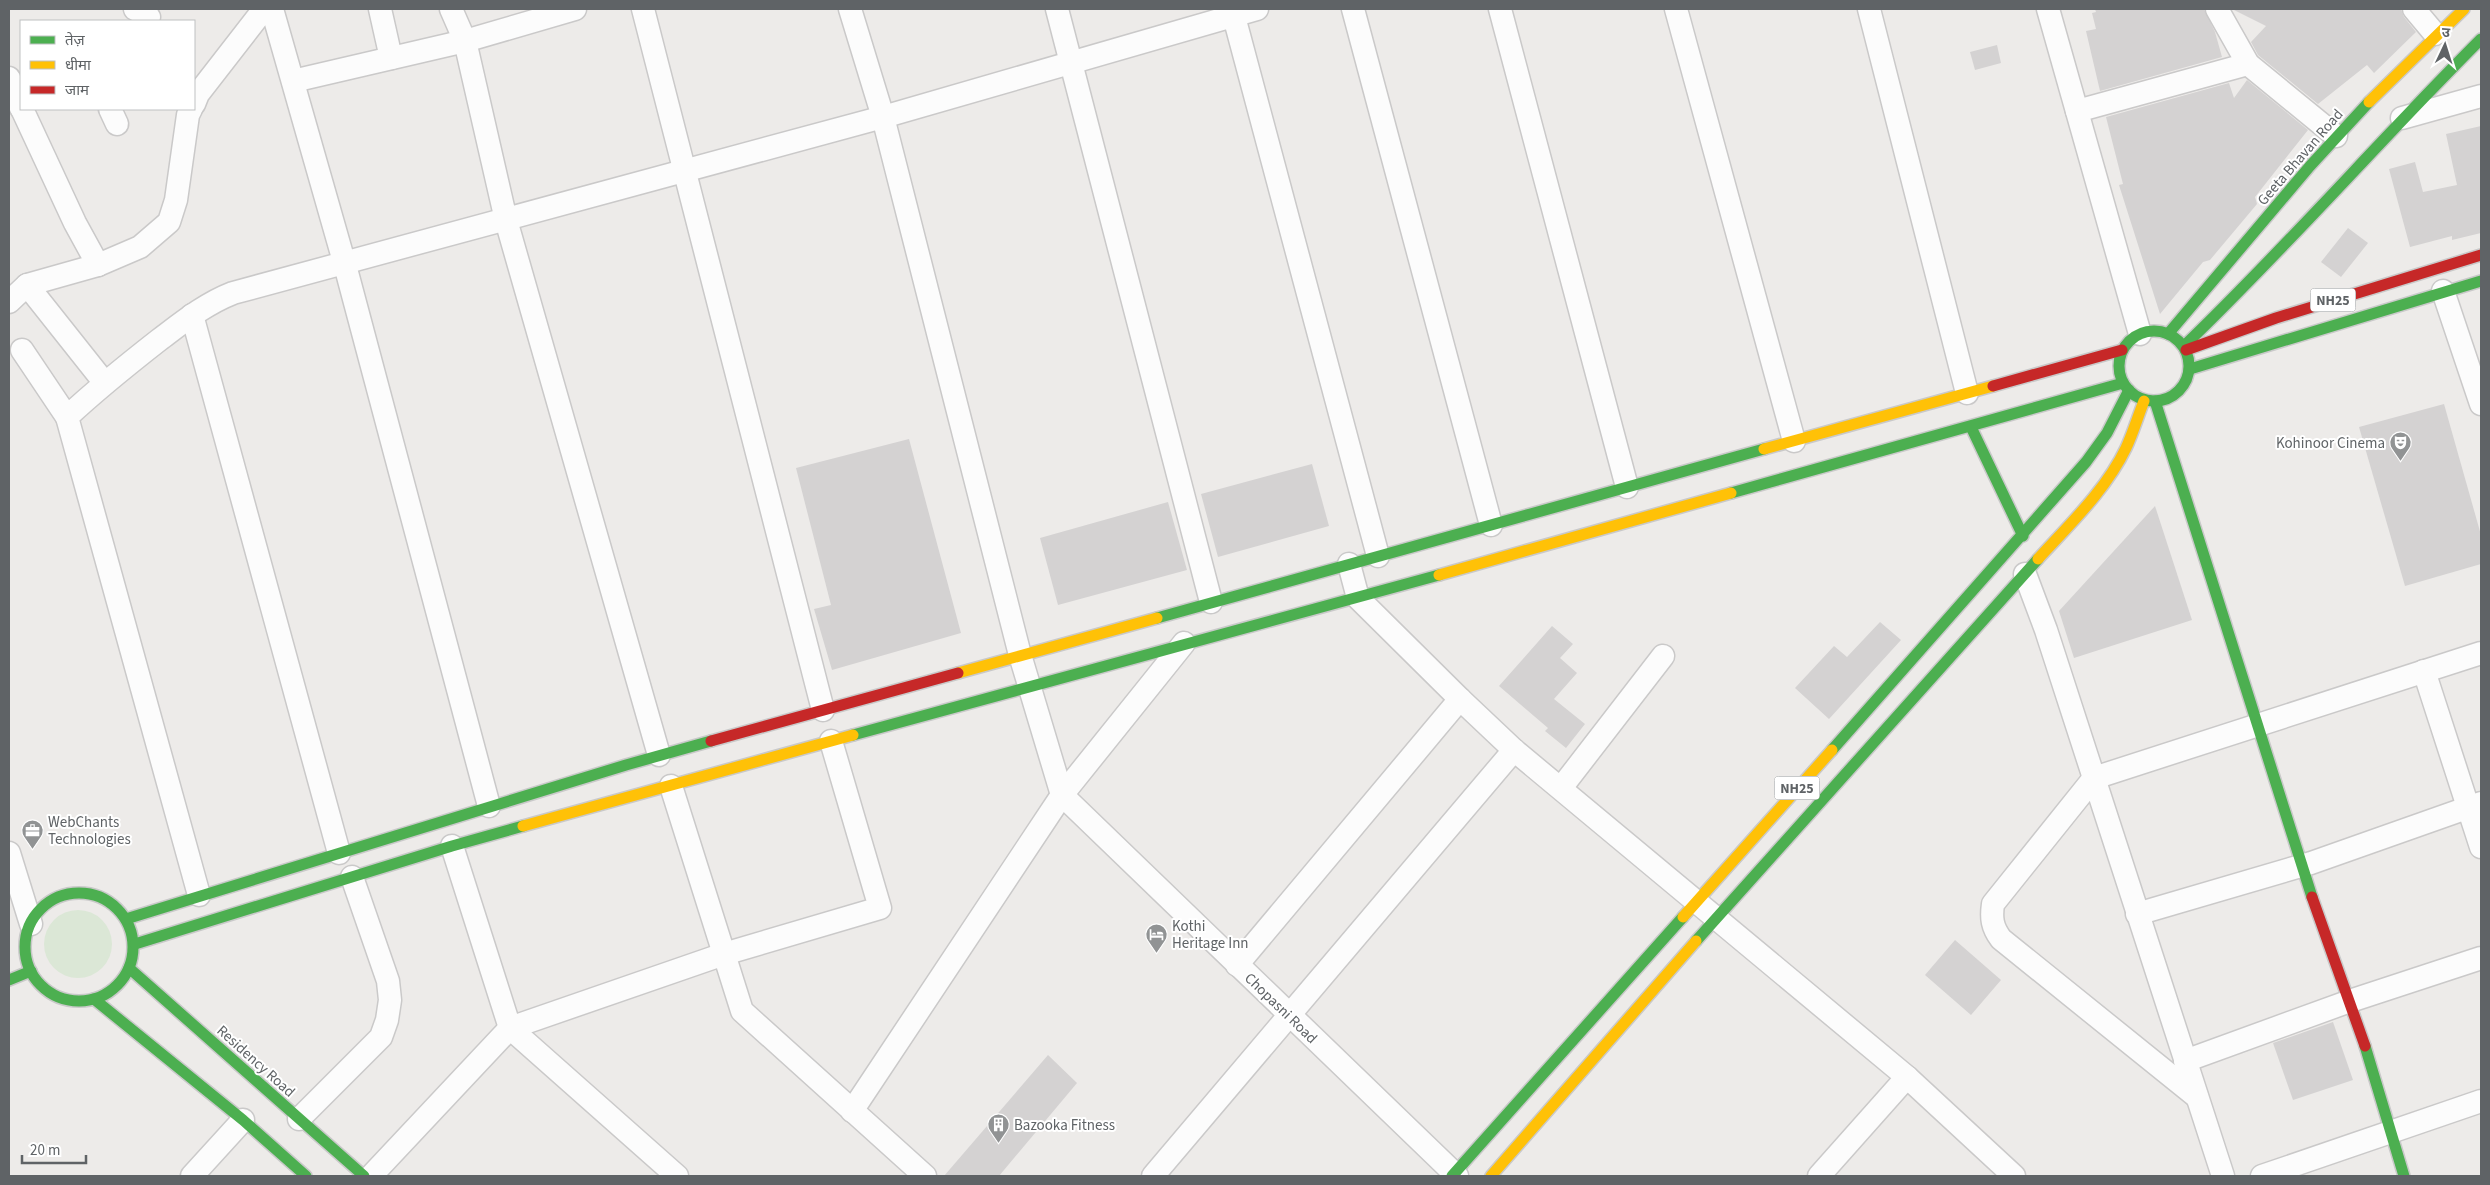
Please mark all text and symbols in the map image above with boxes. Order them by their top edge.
legend [20,20,195,110]
north arrow [2420,20,2470,70]
text: उ [2441,23,2451,43]
text: तेज़ [65,30,86,51]
text: धीमा [65,55,92,76]
text: जाम [65,80,90,101]
street label: Geeta Bhavan Road [2253,105,2348,210]
road number: NH25 [2310,288,2356,312]
theatre icon: Kohinoor Cinema [2389,431,2413,462]
place label: Kohinoor Cinema [2276,433,2385,454]
road number: NH25 [1774,776,1820,800]
place label: WebChants Technologies [48,812,131,850]
office icon: WebChants Technologies [20,819,44,850]
place label: Kothi Heritage Inn [1172,916,1249,954]
hotel icon: Kothi Heritage Inn [1144,923,1168,954]
street label: Chopasni Road [1240,968,1322,1049]
street label: Residency Road [212,1020,299,1102]
building icon: Bazooka Fitness [986,1113,1010,1144]
place label: Bazooka Fitness [1014,1115,1115,1136]
scale bar [22,1132,86,1164]
text: 20 m [30,1140,60,1161]

